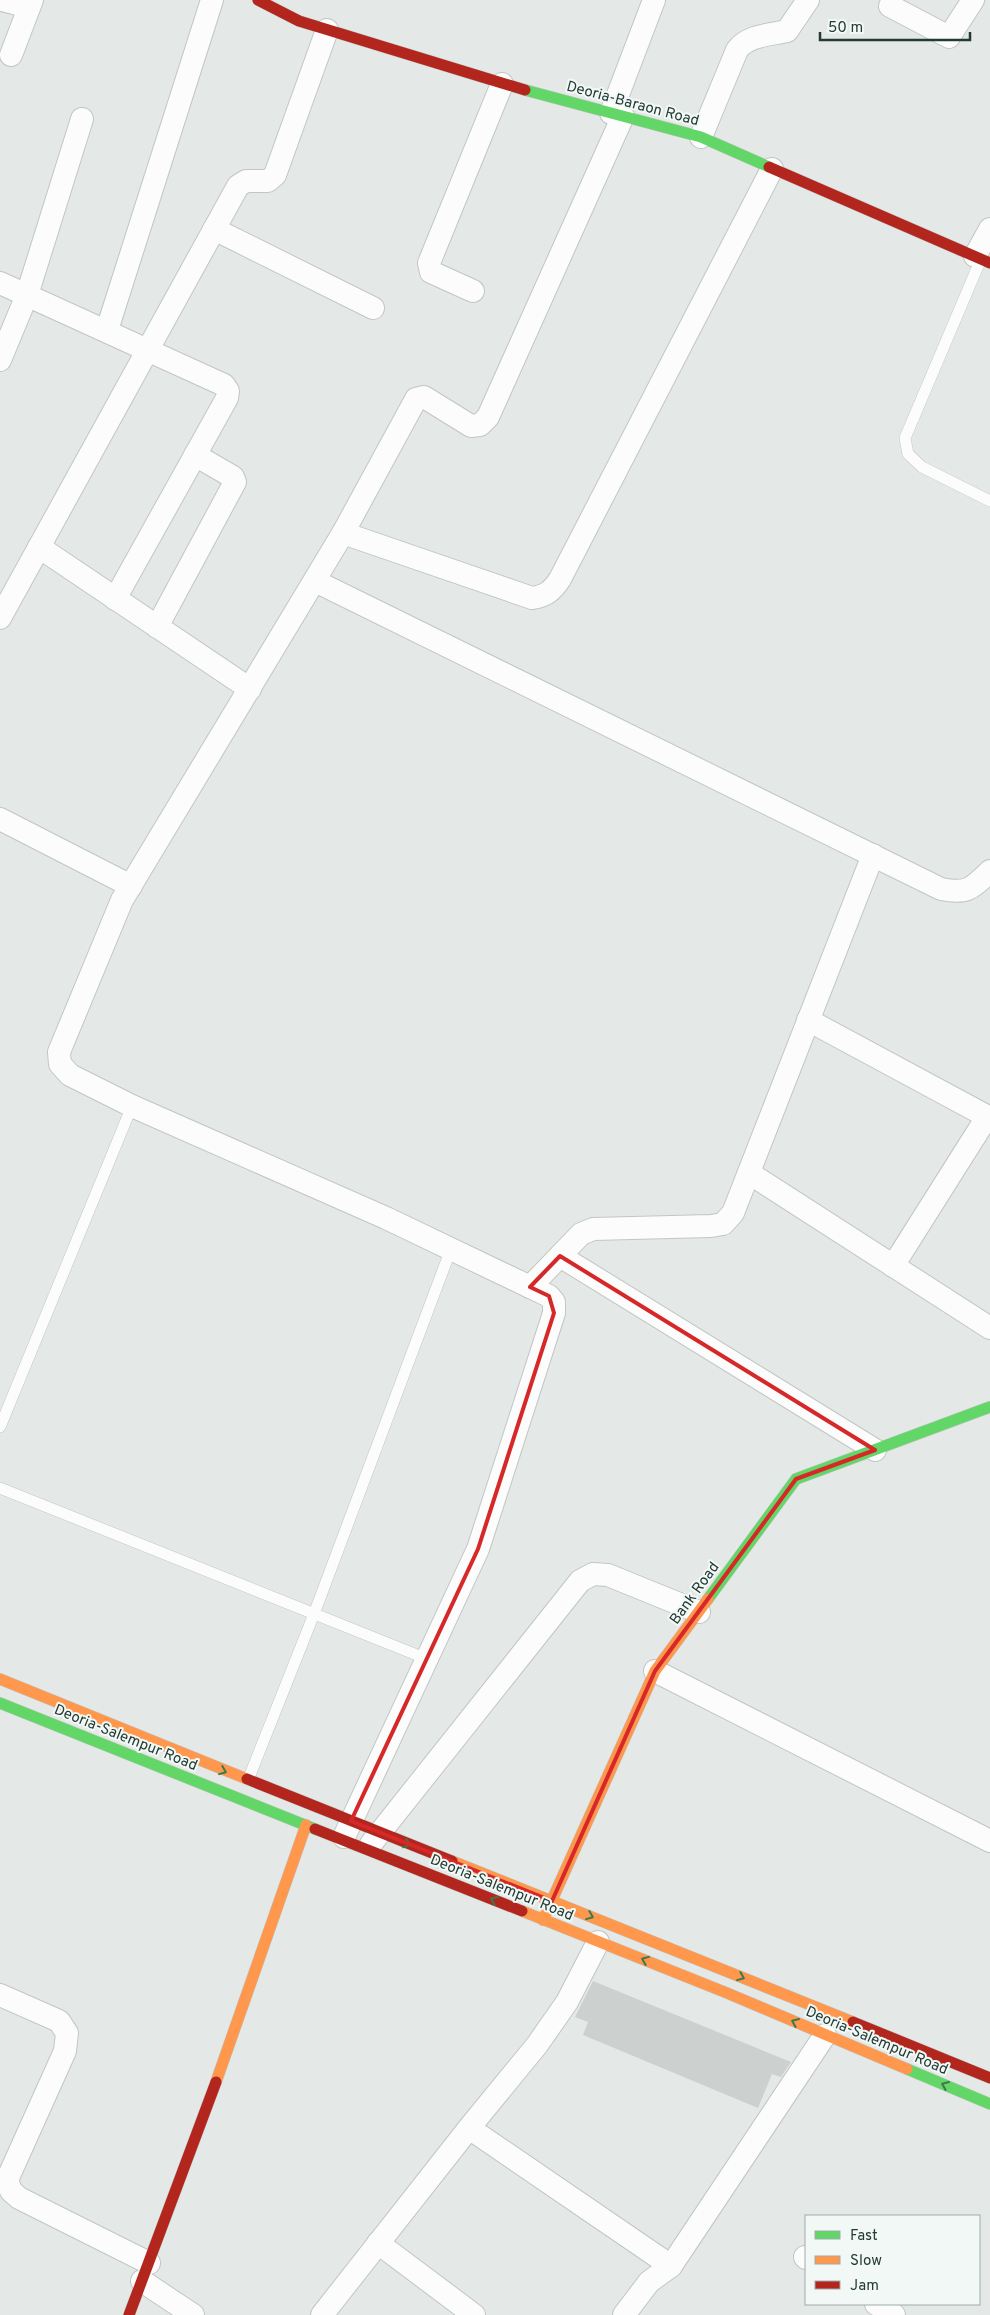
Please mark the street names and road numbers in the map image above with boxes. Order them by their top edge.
street label: Deoria-Baraon Road [564,78,701,131]
street label: Bank Road [666,1559,724,1629]
street label: Deoria-Salempur Road [51,1701,200,1776]
street label: Deoria-Salempur Road [427,1851,576,1926]
street label: Deoria-Salempur Road [802,2003,951,2080]

